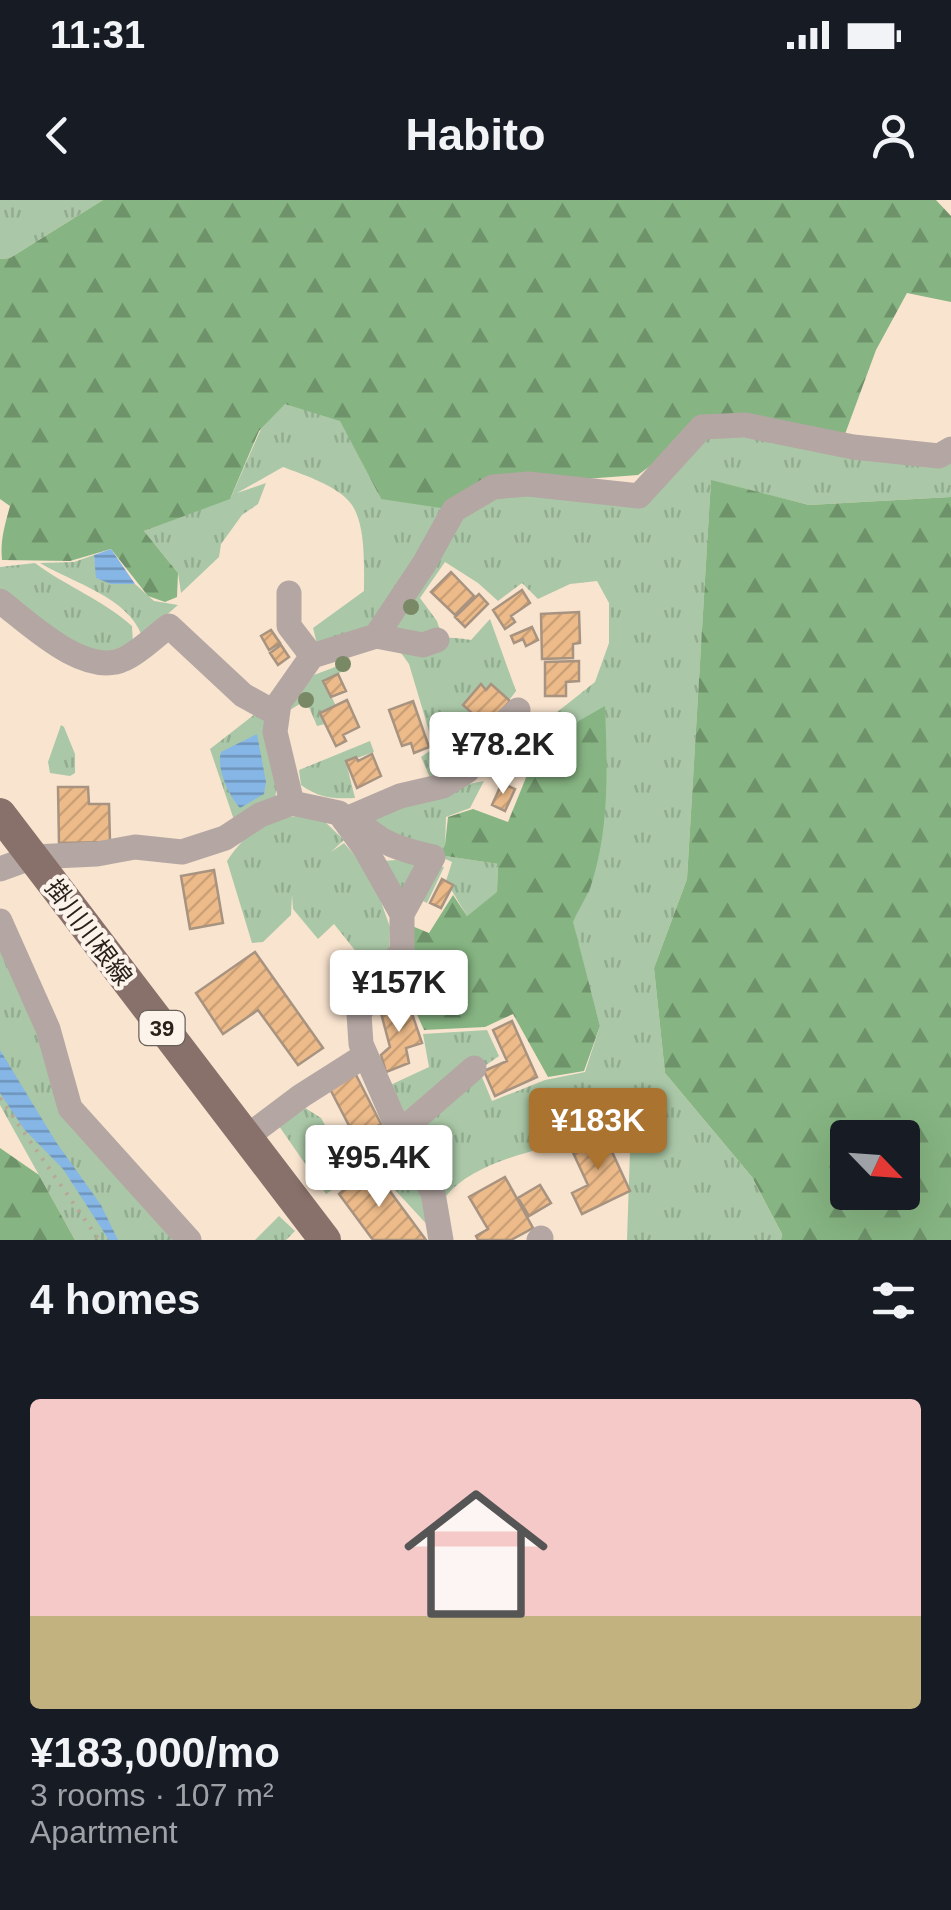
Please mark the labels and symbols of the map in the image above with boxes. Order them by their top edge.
pin: ¥78.2K [422,712,584,797]
street label: 掛川川根線 [40,874,138,990]
pin: ¥157K [329,950,469,1035]
road number: 39 [140,1011,184,1045]
pin: ¥183K [528,1088,668,1173]
north arrow [830,1120,920,1210]
pin: ¥95.4K [298,1125,460,1210]

